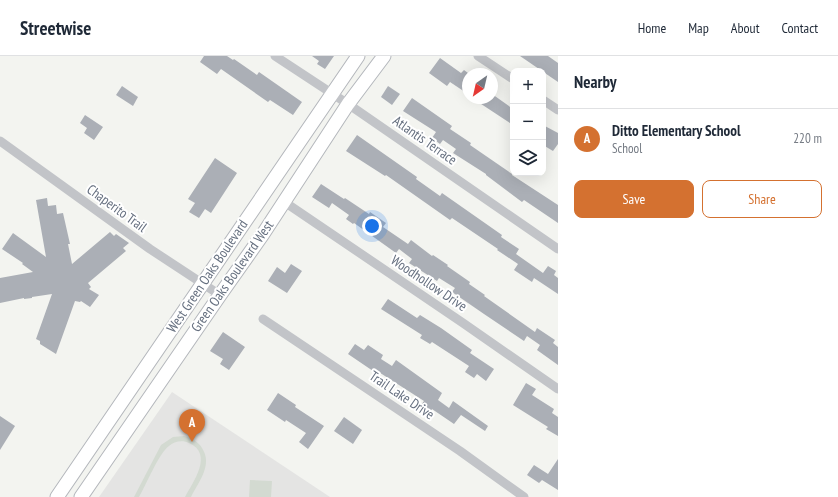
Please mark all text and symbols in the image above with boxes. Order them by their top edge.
text: Streetwise [20,16,91,40]
text: Home [638,19,666,37]
text: Map [688,19,709,37]
text: About [731,19,760,37]
text: Contact [782,19,818,37]
north arrow [462,68,498,104]
map controls [510,68,546,176]
button: + [510,68,546,104]
text: Nearby [574,71,617,93]
button: − [510,104,546,140]
street label: Atlantis Terrace [390,111,461,169]
text: Ditto Elementary School [612,121,741,140]
text: A [584,130,590,147]
text: 220 m [793,130,822,147]
button: layers [510,140,546,176]
text: School [612,140,642,157]
street label: Chaperito Trail [83,180,151,236]
button: Save [574,180,694,218]
button: Share [702,180,822,218]
street label: West Green Oaks Boulevard [163,216,251,336]
your location [362,216,382,236]
street label: Green Oaks Boulevard West [187,217,277,335]
street label: Woodhollow Drive [387,251,471,315]
street label: Trail Lake Drive [366,367,438,423]
pin: A [179,409,205,442]

